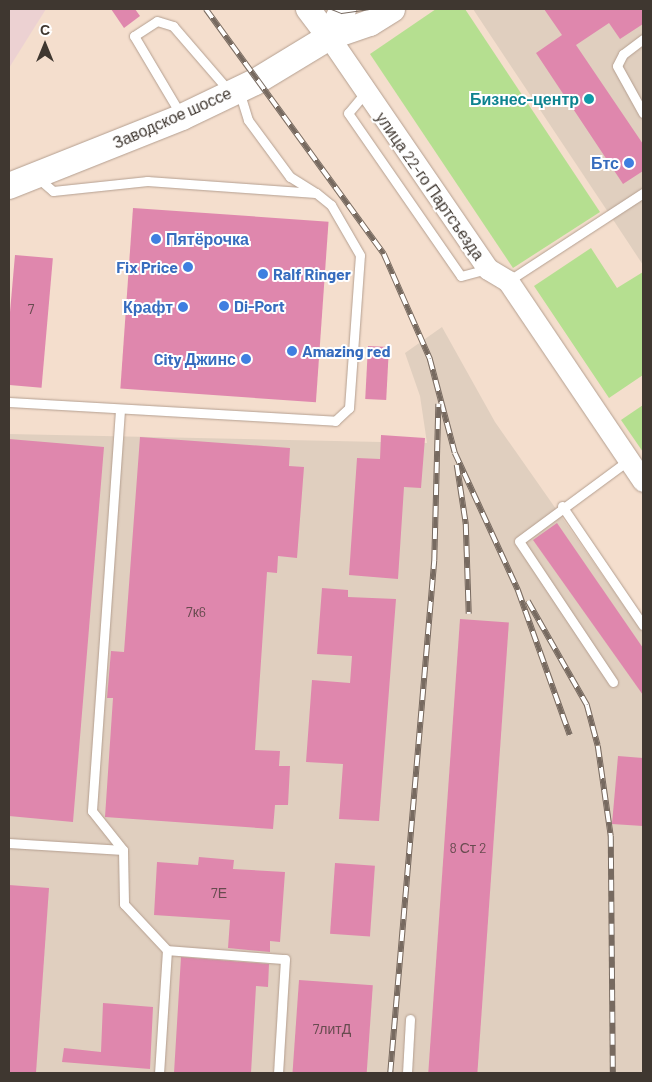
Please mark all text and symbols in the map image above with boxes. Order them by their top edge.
north arrow [20,20,70,70]
text: С [40,21,50,38]
street label: Заводское шоссе [110,83,234,153]
place label: Бизнес-центр [470,89,579,109]
marker: Бизнес-центр [583,93,595,105]
street label: улица 22-го Партсъезда [372,108,488,264]
place label: Бтс [591,153,619,173]
marker: Бтс [623,157,635,169]
place label: Пятёрочка [166,229,249,249]
marker: Пятёрочка [150,233,162,245]
place label: Fix Price [116,257,178,277]
marker: Fix Price [182,261,194,273]
place label: Ralf Ringer [273,264,351,284]
marker: Ralf Ringer [257,268,269,280]
place label: Di-Port [234,296,285,316]
place label: Крафт [123,297,173,317]
marker: Di-Port [218,300,230,312]
house number: 7 [28,301,34,317]
marker: Крафт [177,301,189,313]
place label: Amazing red [302,341,391,361]
marker: Amazing red [286,345,298,357]
place label: City Джинс [154,349,236,369]
marker: City Джинс [240,353,252,365]
house number: 7к6 [186,604,206,620]
house number: 8 Ст 2 [450,840,486,856]
house number: 7Е [211,885,227,901]
house number: 7литД [313,1021,351,1037]

